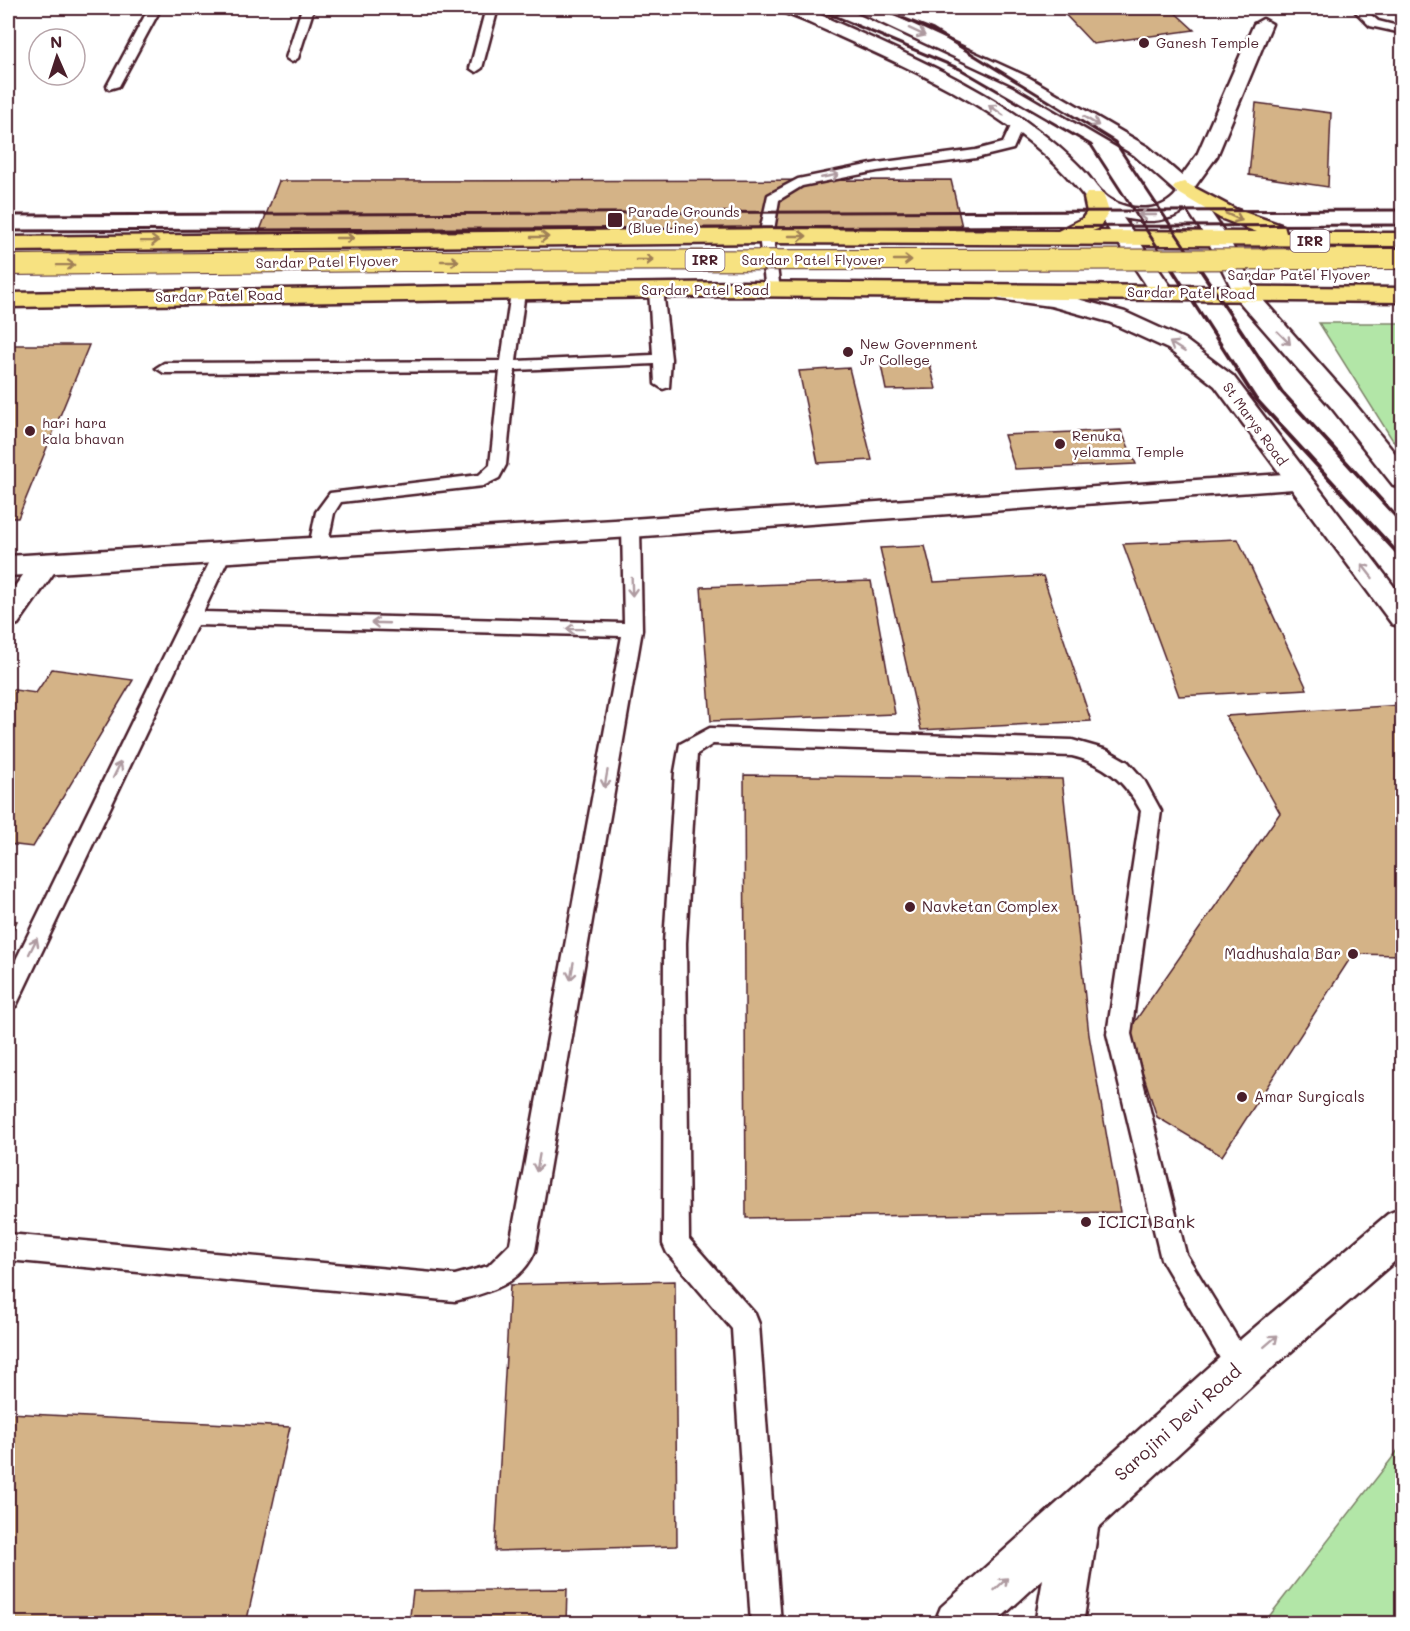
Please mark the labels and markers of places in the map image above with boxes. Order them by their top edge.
place label: Ganesh Temple [1156,33,1259,52]
marker: Ganesh Temple [1137,36,1151,50]
place label: Parade Grounds (Blue Line) [628,202,740,237]
marker: Parade Grounds (Blue Line) [606,211,624,229]
place label: New Government Jr College [860,334,978,369]
marker: New Government Jr College [841,345,855,359]
place label: hari hara kala bhavan [42,413,124,448]
marker: hari hara kala bhavan [23,424,37,438]
place label: Renuka yelamma Temple [1072,426,1184,461]
marker: Renuka yelamma Temple [1053,437,1067,451]
place label: Navketan Complex [922,896,1059,916]
marker: Navketan Complex [903,900,917,914]
place label: Madhushala Bar [1224,943,1341,963]
marker: Madhushala Bar [1346,947,1360,961]
place label: Amar Surgicals [1254,1086,1365,1106]
marker: Amar Surgicals [1235,1090,1249,1104]
place label: ICICI Bank [1098,1209,1195,1233]
marker: ICICI Bank [1079,1215,1093,1229]

